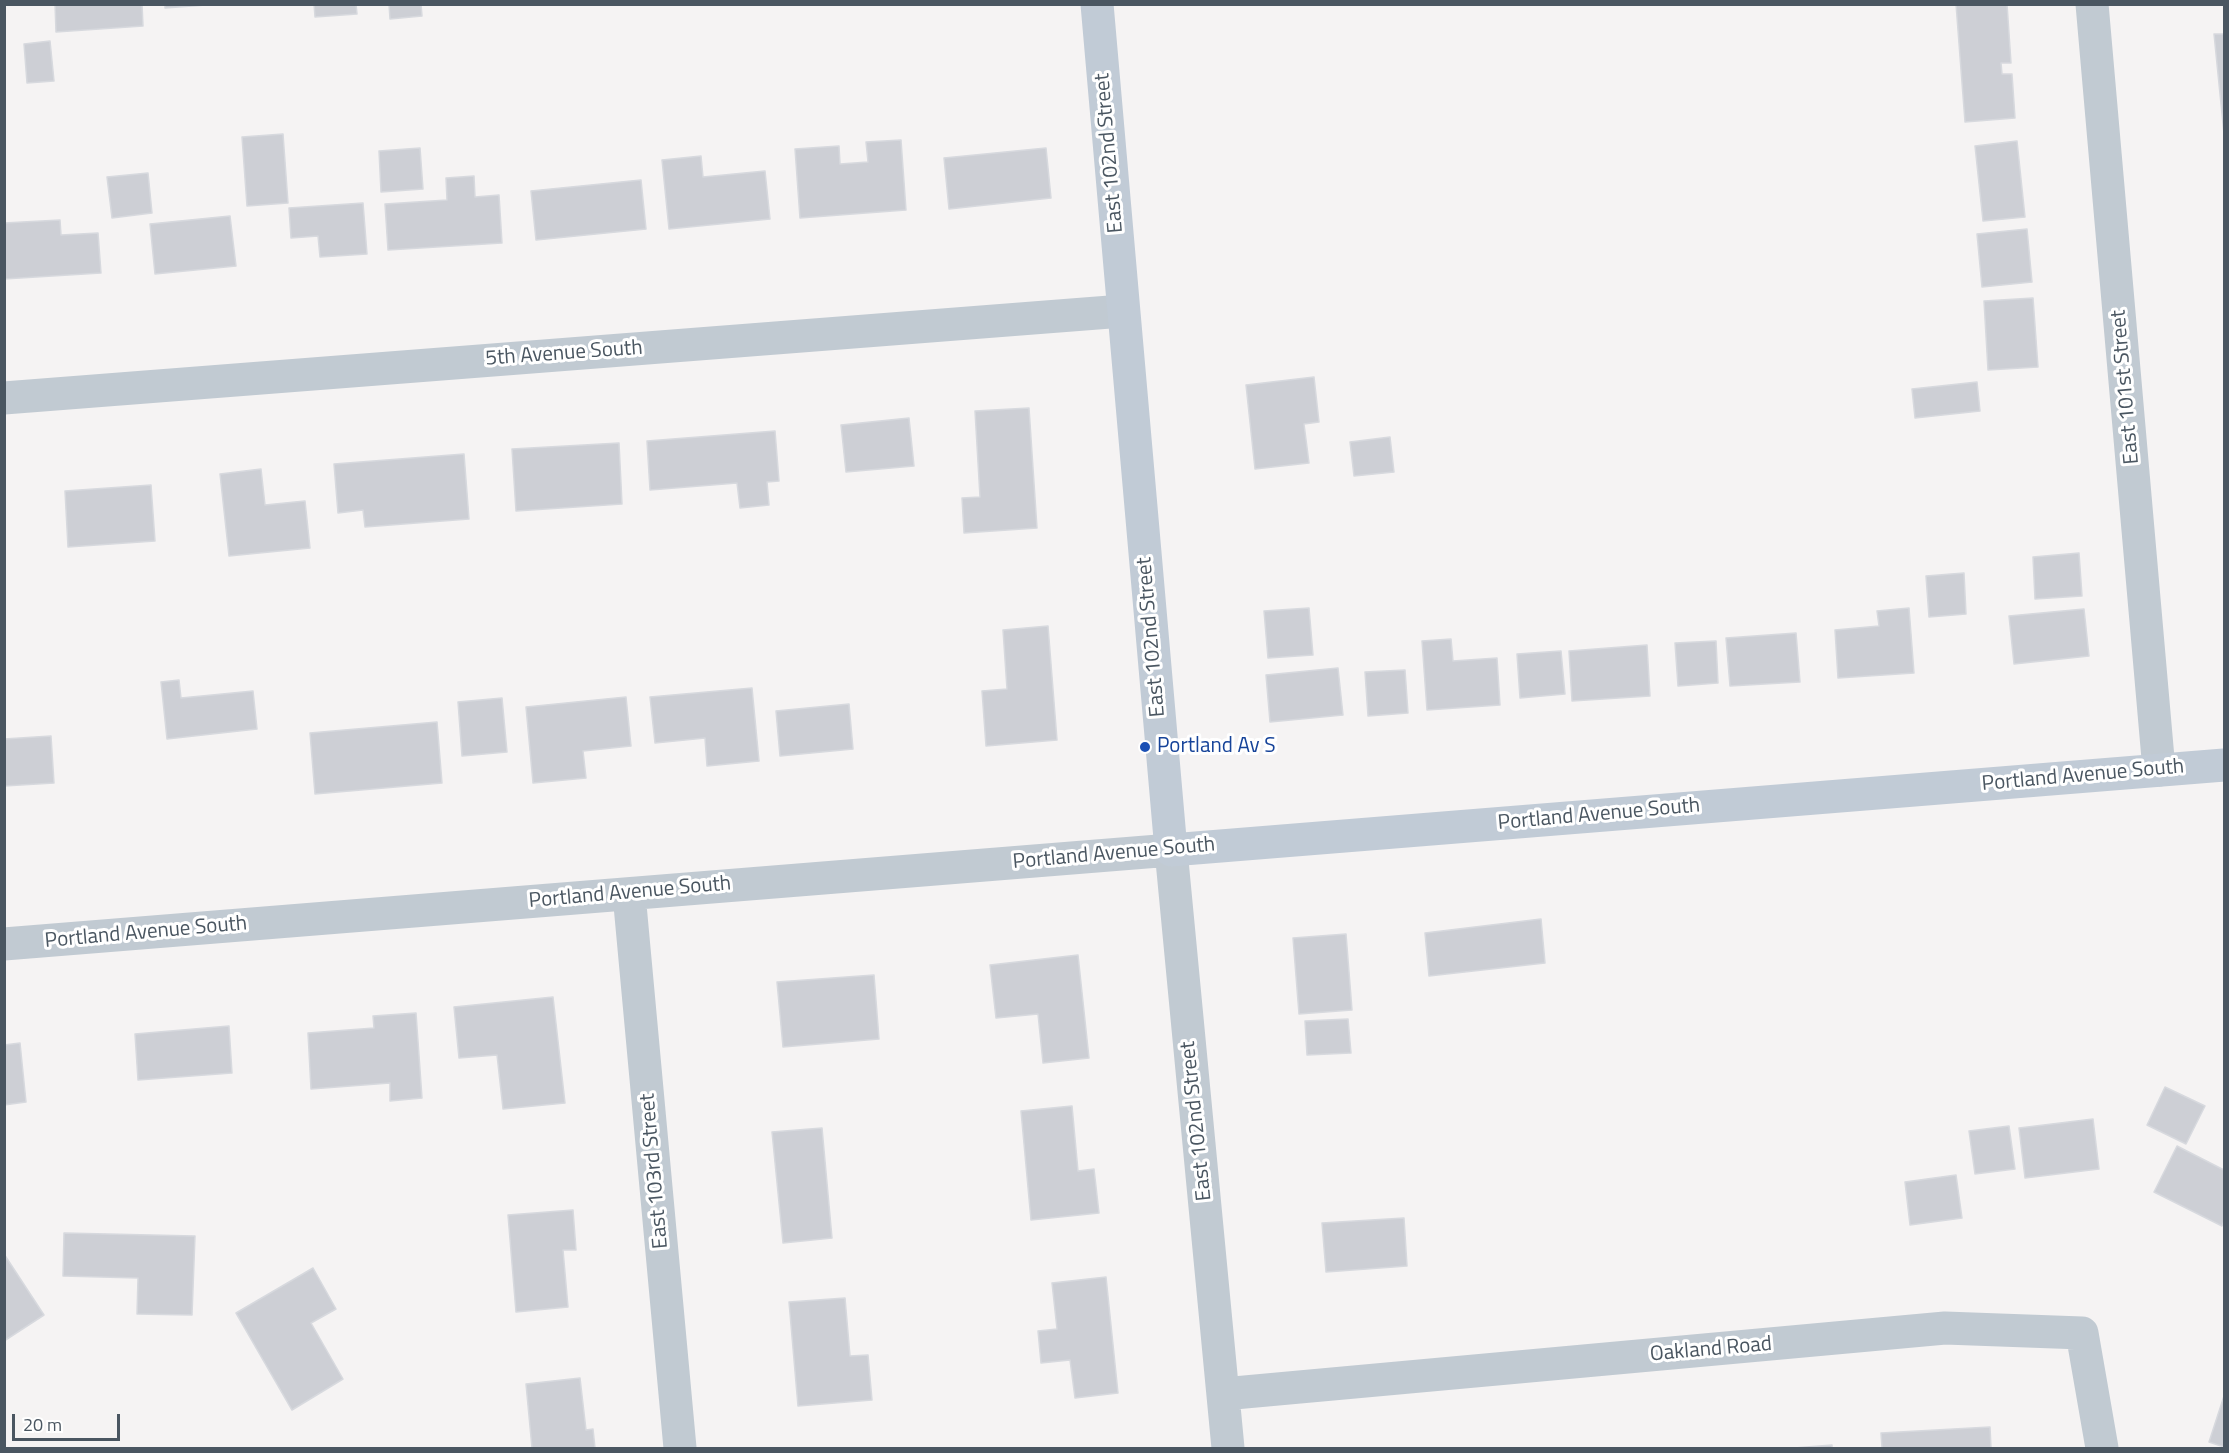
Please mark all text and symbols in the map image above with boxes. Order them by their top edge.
street label: East 102nd Street [1090,72,1130,234]
street label: East 101st Street [2107,309,2145,465]
street label: 5th Avenue South [485,336,643,372]
street label: East 102nd Street [1132,556,1172,718]
place label: Portland Av S [1157,734,1276,760]
marker: Portland Av S [1138,740,1152,754]
street label: Portland Avenue South [1981,755,2185,797]
street label: Portland Avenue South [1497,794,1701,836]
street label: Portland Avenue South [1012,833,1216,875]
street label: Portland Avenue South [528,872,732,914]
street label: Portland Avenue South [44,912,248,954]
street label: East 102nd Street [1176,1040,1218,1202]
street label: East 103rd Street [636,1092,674,1250]
street label: Oakland Road [1649,1332,1773,1368]
scale bar [15,1402,123,1440]
text: 20 m [23,1411,62,1438]

